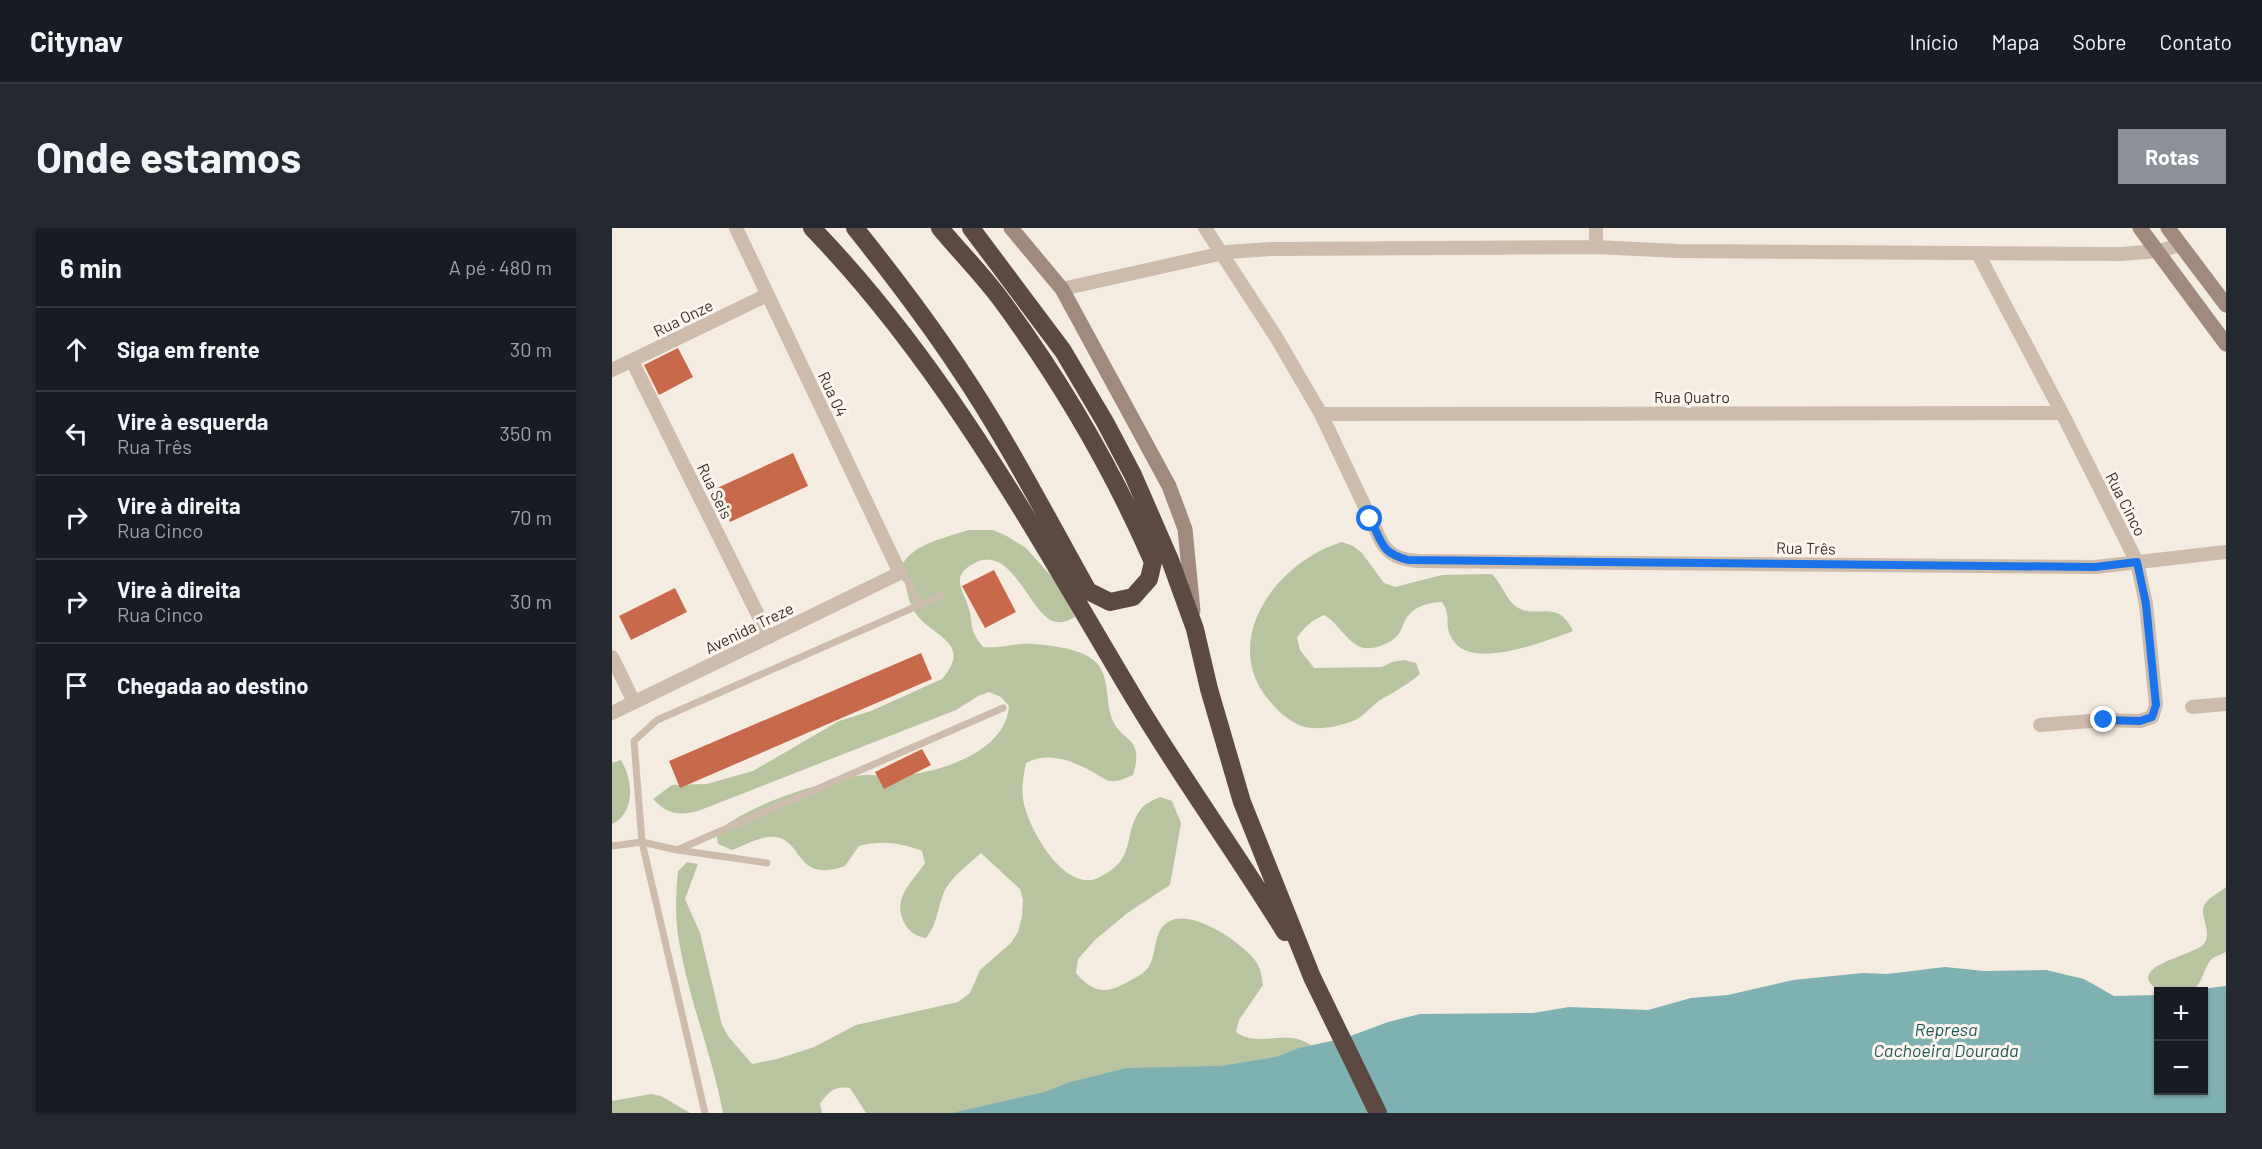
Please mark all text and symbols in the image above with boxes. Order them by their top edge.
text: Citynav [30,24,123,58]
text: Início [1910,29,1958,54]
text: Mapa [1991,29,2040,54]
text: Sobre [2073,29,2126,54]
text: Contato [2159,29,2232,54]
button: Rotas [2118,129,2226,184]
text: Onde estamos [36,131,301,181]
text: 6 min [60,252,122,283]
text: A pé · 480 m [449,255,552,279]
street label: Rua Onze [650,295,716,340]
icon: ahead [60,333,93,366]
text: Siga em frente [117,336,260,362]
text: 30 m [510,337,552,361]
street label: Rua 04 [815,368,852,419]
street label: Rua Quatro [1654,387,1730,406]
text: Vire à esquerda [117,408,268,434]
icon: left [60,417,93,450]
text: 350 m [500,421,552,445]
text: Rua Três [117,434,192,458]
street label: Rua Seis [694,460,737,522]
street label: Rua Cinco [2102,469,2151,539]
text: Vire à direita [117,492,241,518]
icon: right [60,501,93,534]
text: 70 m [511,505,552,529]
route start [1356,505,1382,531]
text: Rua Cinco [117,518,203,542]
street label: Rua Três [1776,537,1836,558]
text: Vire à direita [117,576,241,602]
icon: right [60,585,93,618]
text: 30 m [510,589,552,613]
street label: Avenida Treze [701,598,796,657]
text: Rua Cinco [117,602,203,626]
icon: arrive [60,669,93,702]
text: Chegada ao destino [117,672,308,698]
route end [2090,706,2116,732]
map controls [2154,987,2208,1095]
button: + [2154,987,2208,1041]
water label: Represa Cachoeira Dourada [1873,1018,2019,1061]
button: − [2154,1041,2208,1095]

